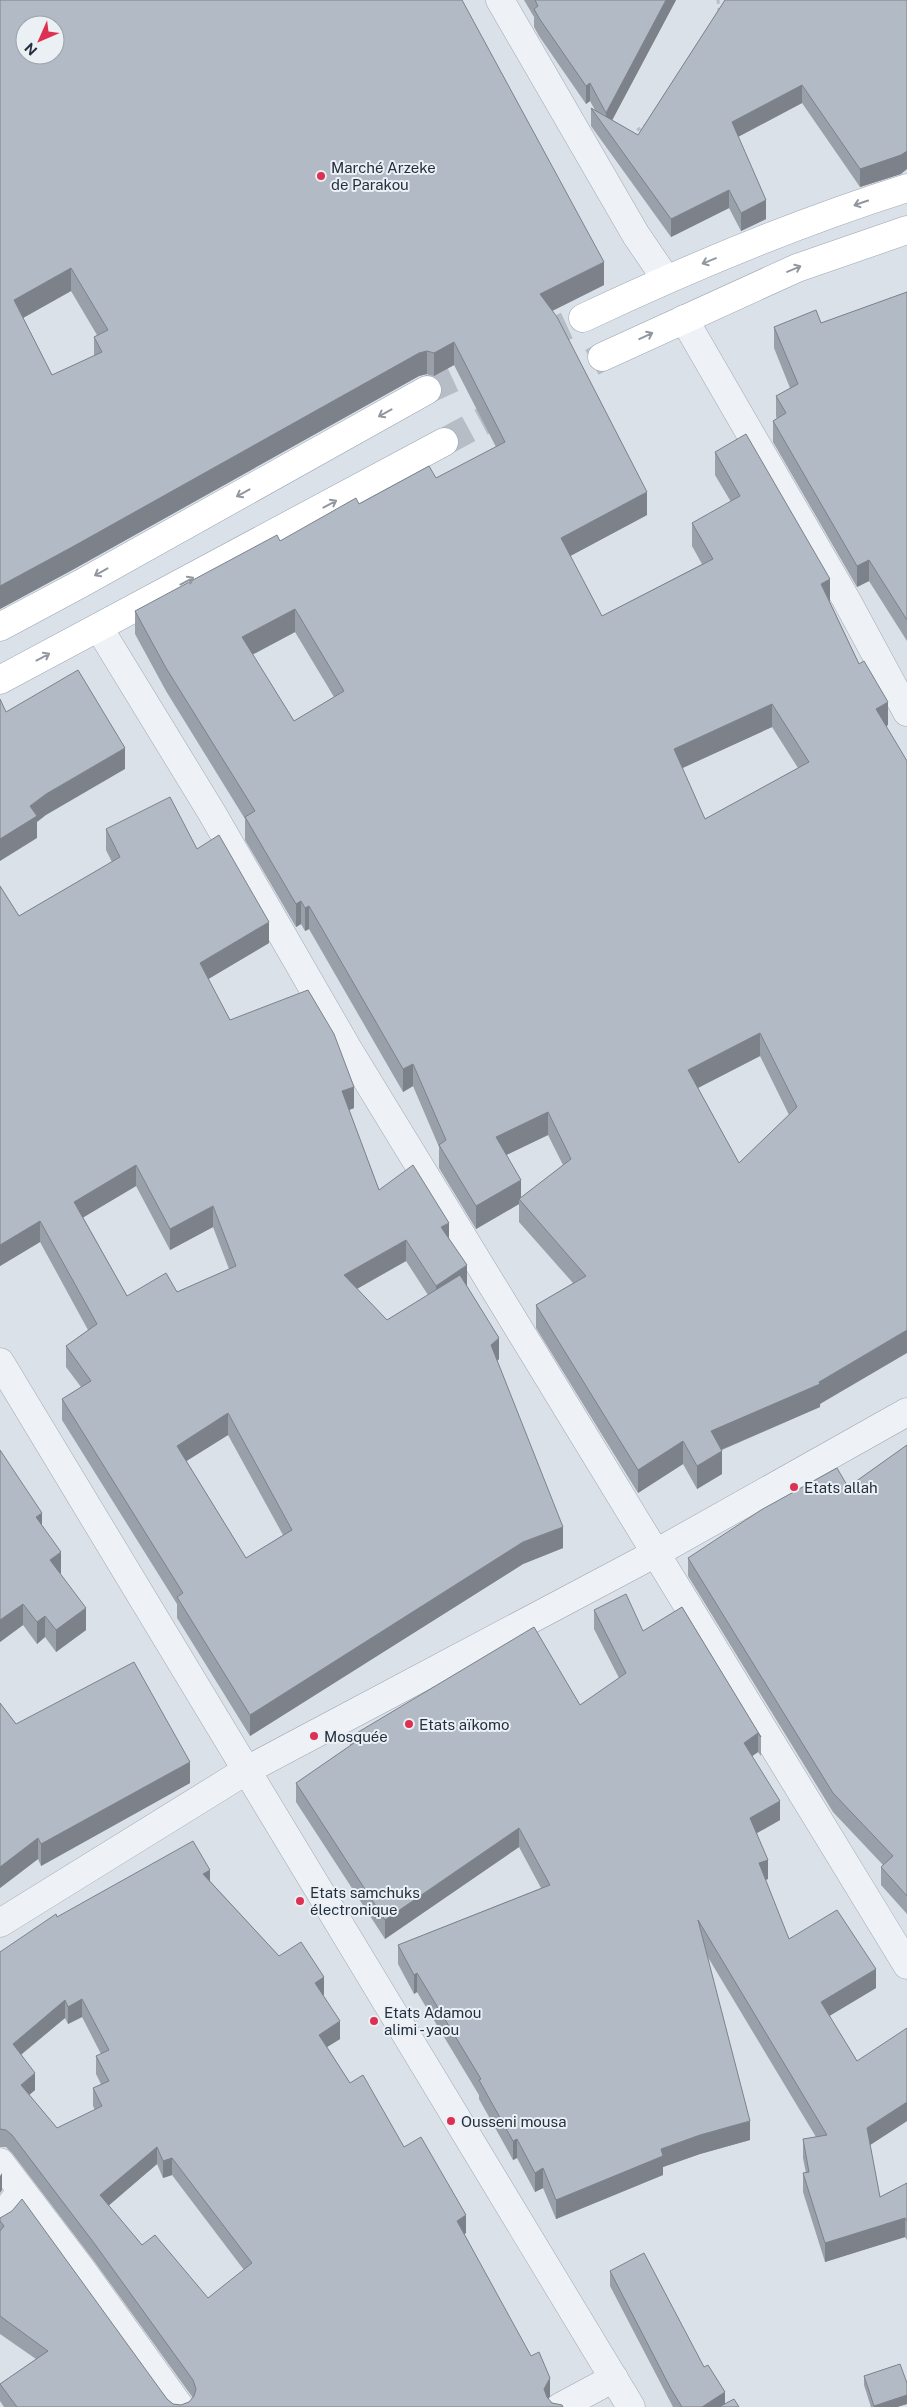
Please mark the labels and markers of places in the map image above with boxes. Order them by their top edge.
place label: Marché Arzeke de Parakou [331,159,436,193]
marker: Marché Arzeke de Parakou [315,170,327,182]
place label: Etats allah [804,1479,878,1496]
marker: Etats allah [788,1481,800,1493]
place label: Etats aïkomo [419,1716,510,1733]
marker: Etats aïkomo [403,1718,415,1730]
place label: Mosquée [324,1728,388,1745]
marker: Mosquée [308,1730,320,1742]
place label: Etats samchuks électronique [310,1884,420,1918]
marker: Etats samchuks électronique [294,1895,306,1907]
place label: Etats Adamou alimi - yaou [384,2004,481,2038]
marker: Etats Adamou alimi - yaou [368,2015,380,2027]
place label: Ousseni mousa [461,2113,566,2130]
marker: Ousseni mousa [445,2115,457,2127]

